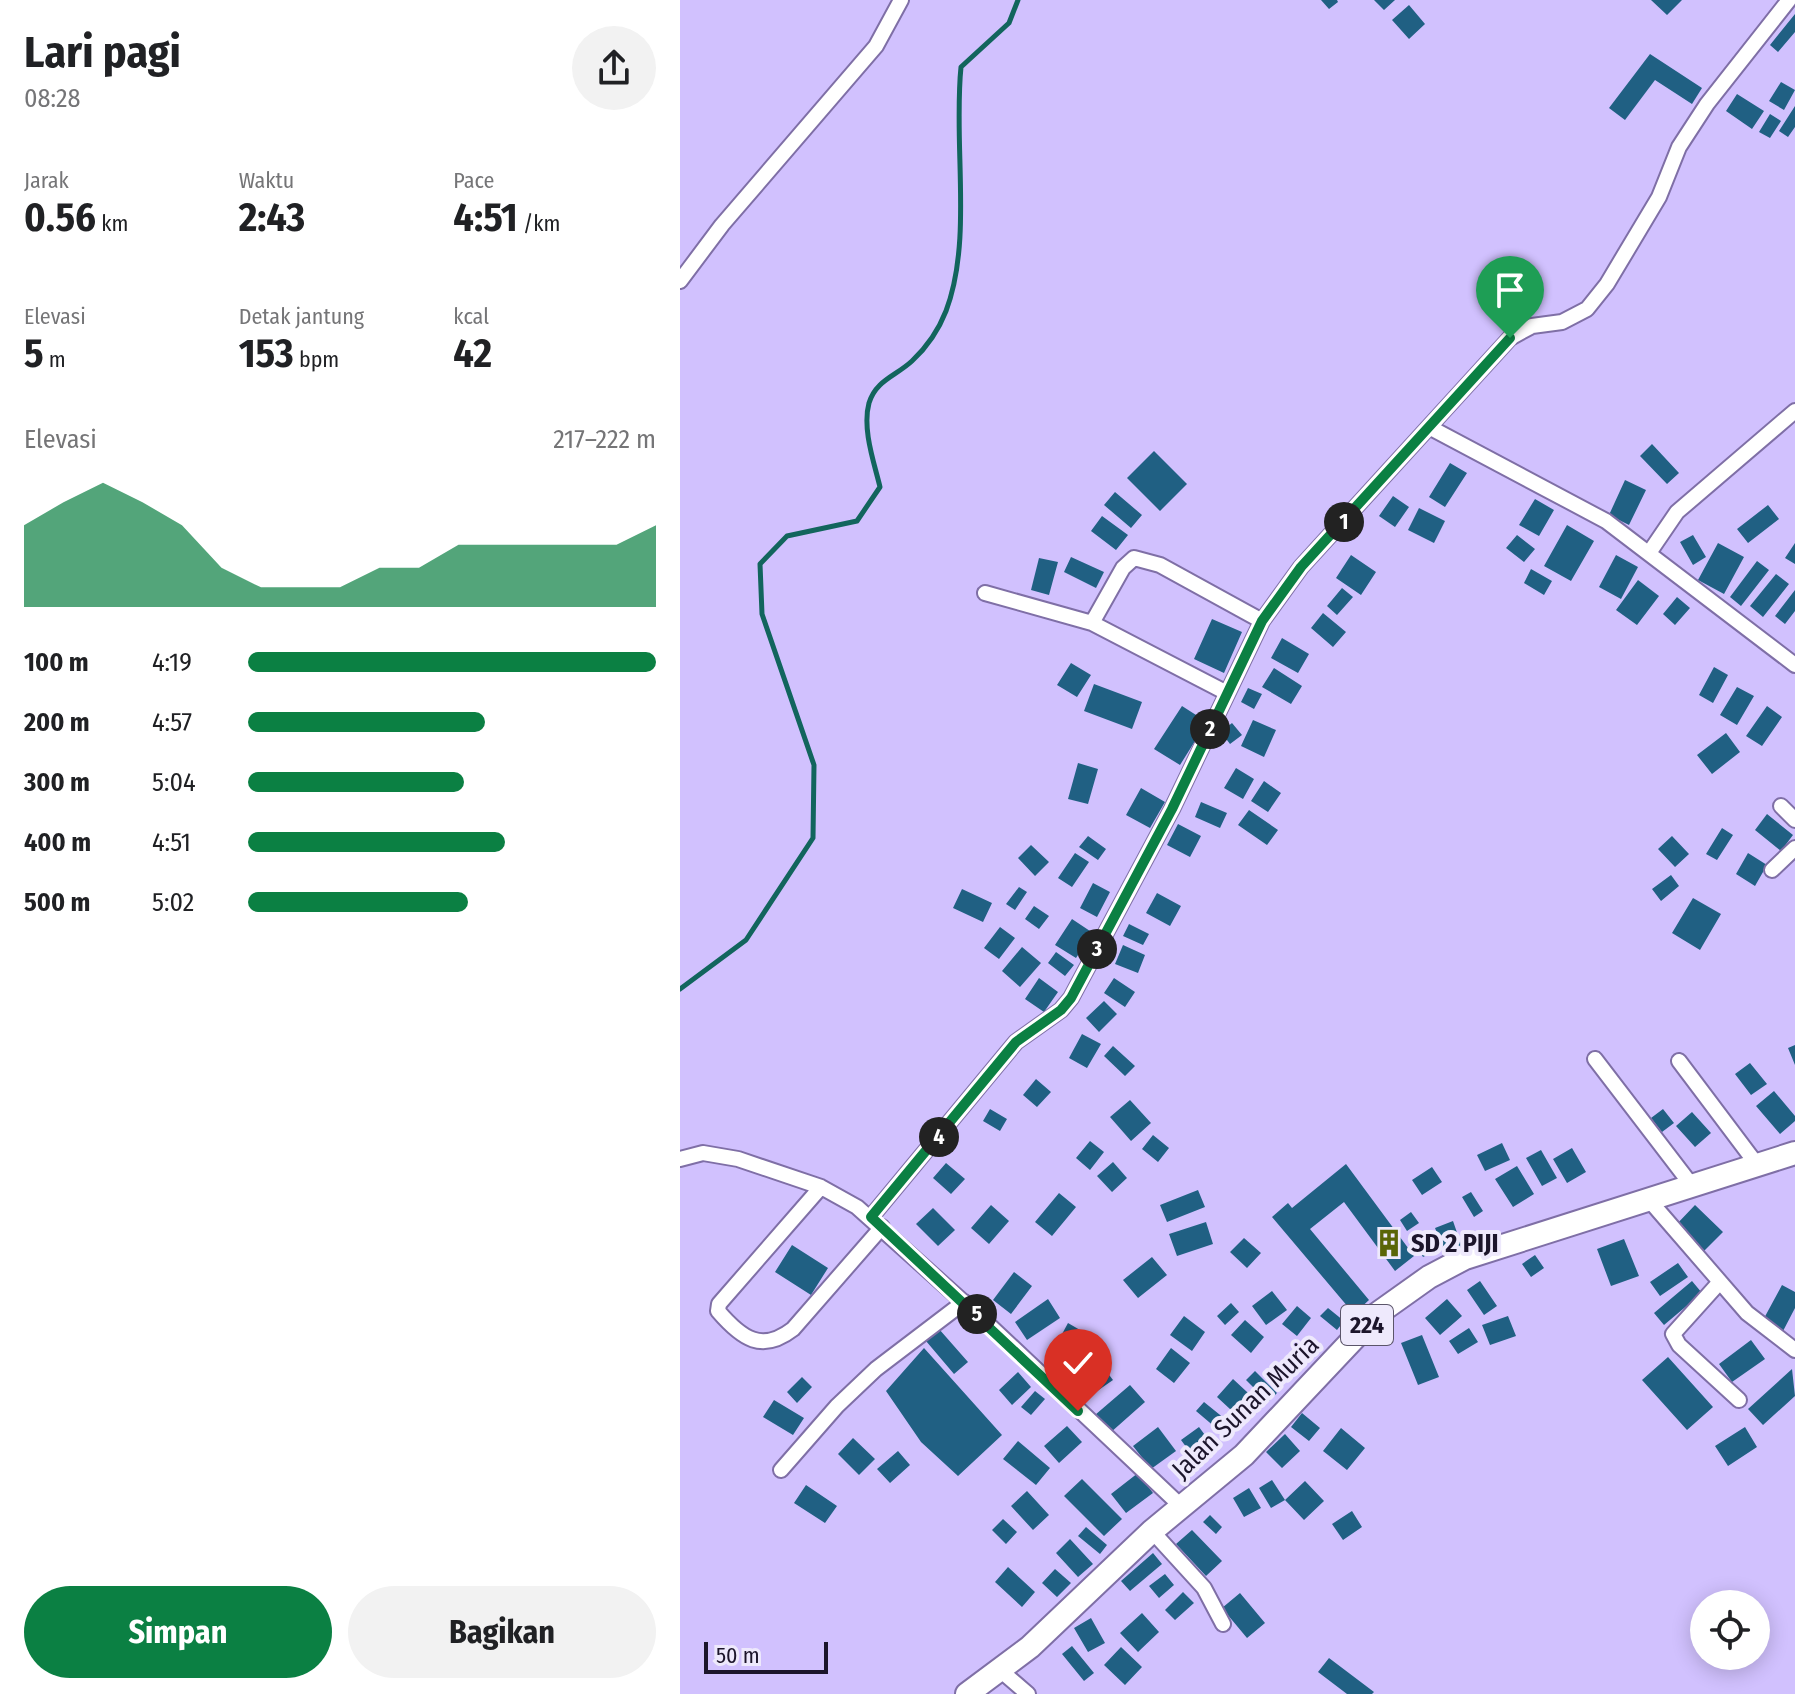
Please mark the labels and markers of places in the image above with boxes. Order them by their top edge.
pin [1476,256,1544,338]
pin: 1 [1324,502,1364,542]
pin: 2 [1190,709,1230,749]
pin: 3 [1077,929,1117,969]
pin: 4 [919,1117,959,1157]
building icon: SD 2 PIJI [1374,1228,1404,1258]
place label: SD 2 PIJI [1411,1228,1499,1259]
pin: 5 [957,1294,997,1334]
pin [1044,1329,1112,1411]

